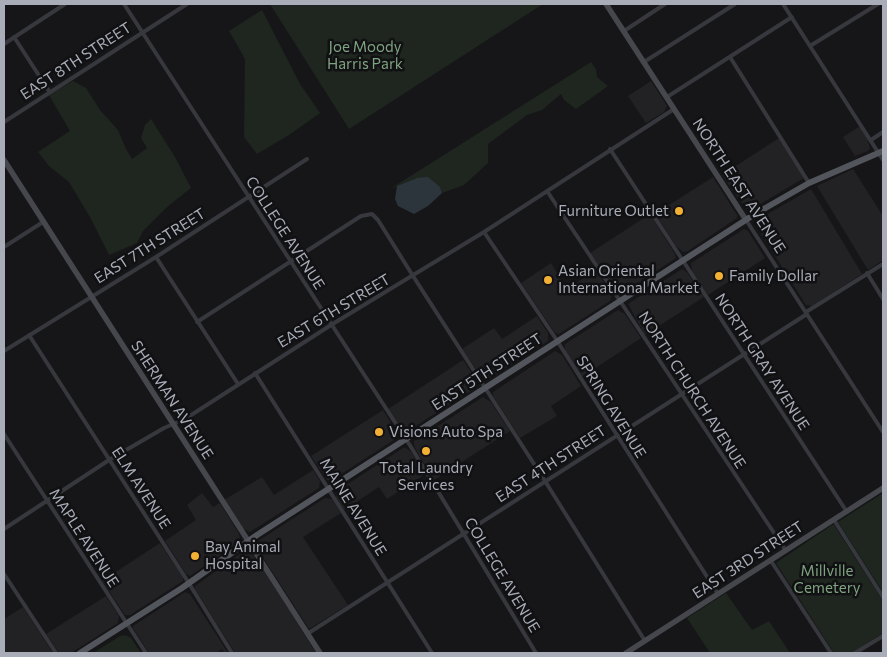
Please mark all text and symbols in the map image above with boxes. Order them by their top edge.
street label: EAST 8TH STREET [17,18,135,104]
park label: Joe Moody Harris Park [327,38,403,73]
street label: NORTH EAST AVENUE [689,115,789,257]
street label: COLLEGE AVENUE [242,173,328,293]
place label: Furniture Outlet [558,202,669,220]
street label: EAST 7TH STREET [91,205,209,287]
marker: Furniture Outlet [673,205,685,217]
place label: Asian Oriental International Market [558,262,699,297]
place label: Family Dollar [729,267,818,285]
street label: EAST 6TH STREET [274,270,394,352]
marker: Family Dollar [713,270,725,282]
marker: Asian Oriental International Market [542,274,554,286]
street label: NORTH GRAY AVENUE [711,290,813,434]
street label: NORTH CHURCH AVENUE [635,308,749,472]
street label: EAST 5TH STREET [428,330,546,414]
street label: SHERMAN AVENUE [127,337,217,463]
street label: SPRING AVENUE [572,353,650,461]
street label: EAST 4TH STREET [492,422,610,506]
place label: Visions Auto Spa [389,423,503,441]
marker: Visions Auto Spa [373,426,385,438]
street label: ELM AVENUE [108,444,174,532]
marker: Total Laundry Services [420,445,432,457]
street label: MAINE AVENUE [316,455,390,559]
place label: Total Laundry Services [379,459,473,494]
street label: MAPLE AVENUE [45,485,123,591]
street label: COLLEGE AVENUE [461,514,543,636]
street label: EAST 3RD STREET [689,517,807,603]
place label: Bay Animal Hospital [205,538,281,573]
marker: Bay Animal Hospital [189,550,201,562]
park label: Millville Cemetery [794,562,860,597]

